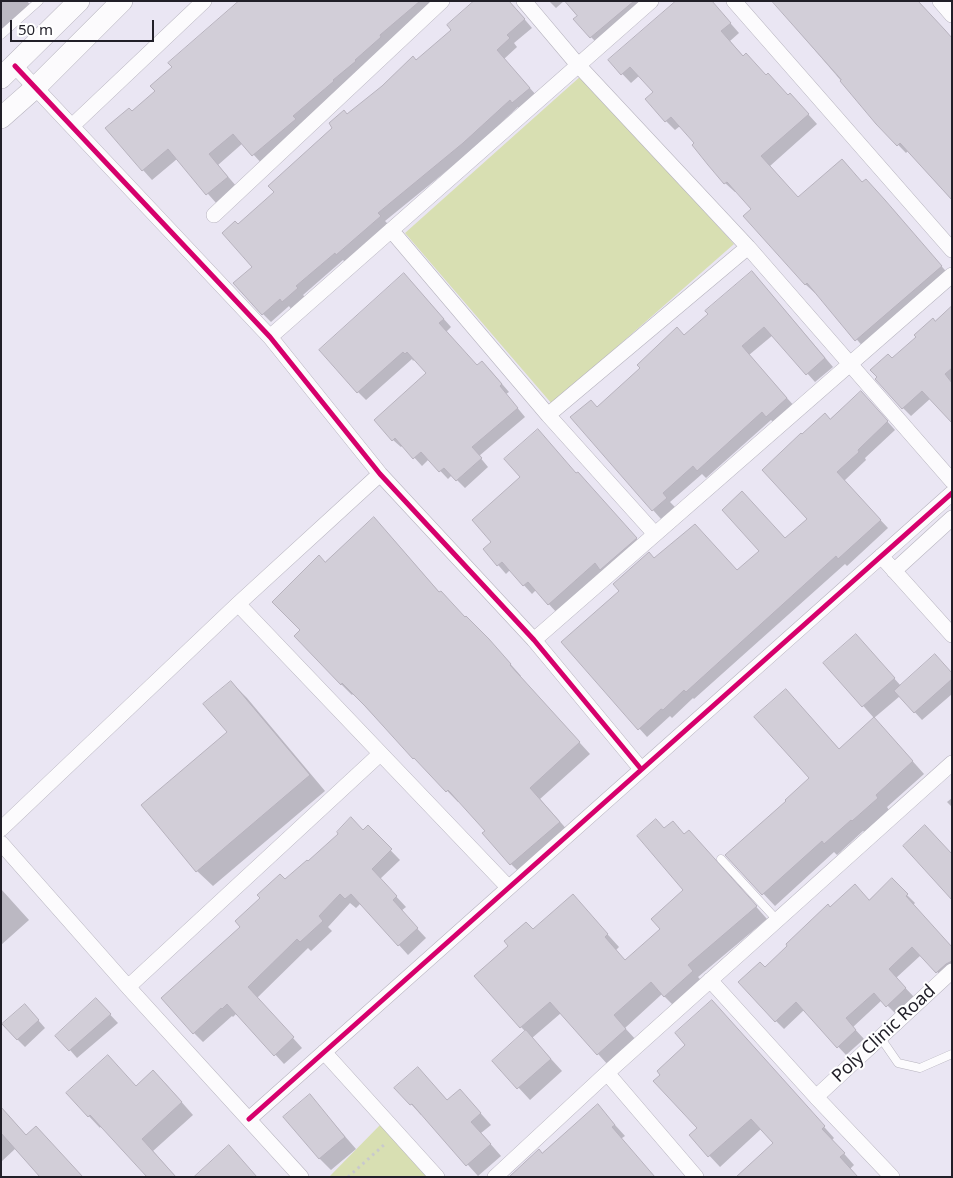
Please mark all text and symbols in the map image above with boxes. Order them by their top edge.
scale bar [12,10,156,42]
text: 50 m [18,19,53,39]
street label: Poly Clinic Road [828,981,940,1087]

